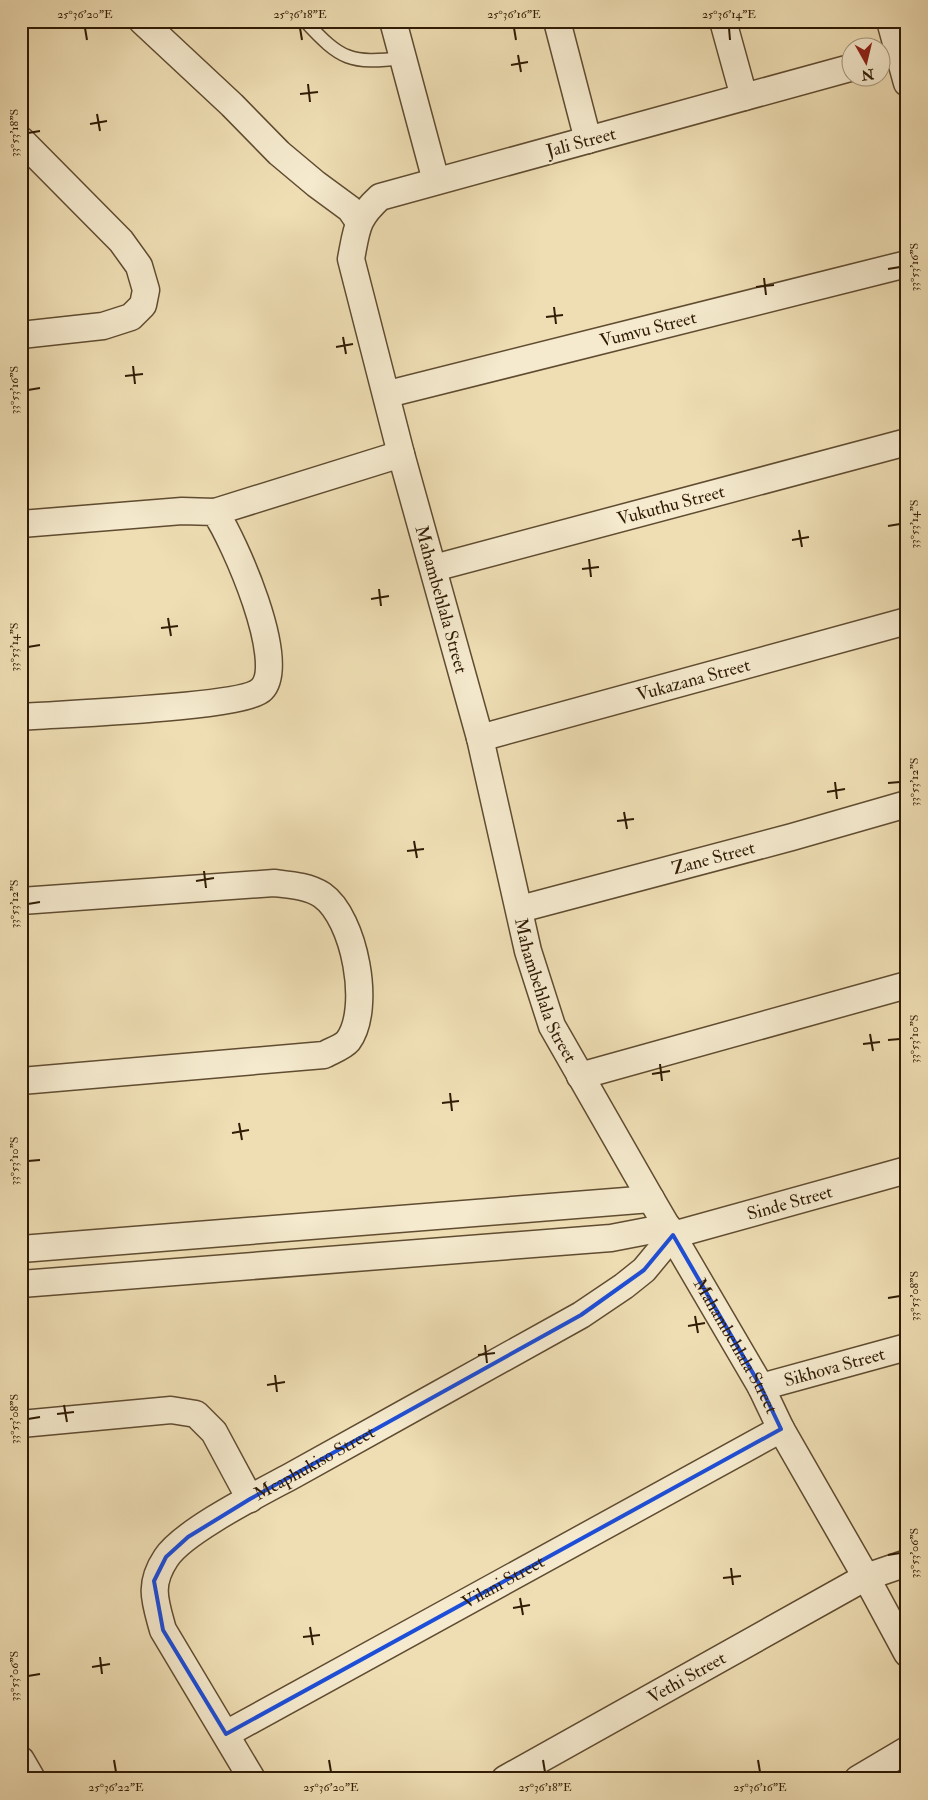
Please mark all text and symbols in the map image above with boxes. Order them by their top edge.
text: 25°36'20"E [57,7,113,22]
text: 25°36'18"E [273,7,327,22]
text: 25°36'16"E [487,7,541,22]
text: 25°36'14"E [702,7,756,22]
north arrow [840,38,890,88]
text: N [860,65,876,84]
text: 33°53'18"S [7,109,22,157]
street label: Jali Street [543,122,618,163]
text: 33°53'16"S [907,243,922,291]
street label: Vumvu Street [597,306,699,353]
text: 33°53'16"S [7,366,22,414]
street label: Vukuthu Street [615,480,727,531]
text: 33°53'14"S [907,499,922,549]
street label: Mahambehlala Street [409,523,473,676]
text: 33°53'14"S [7,622,22,672]
street label: Vukazana Street [634,654,753,707]
text: 33°53'12"S [907,758,922,806]
street label: Zane Street [669,836,758,880]
text: 33°53'12"S [7,880,22,928]
street label: Mahambehlala Street [509,916,582,1067]
text: 33°53'10"S [907,1015,922,1063]
text: 33°53'10"S [7,1137,22,1185]
street label: Sinde Street [744,1180,835,1226]
text: 33°53'08"S [907,1271,922,1321]
street label: Mahambehlala Street [688,1274,783,1418]
street label: Sikhova Street [781,1343,888,1392]
text: 33°53'08"S [7,1394,22,1444]
street label: Mcaphukiso Street [250,1421,379,1506]
text: 33°53'06"S [907,1528,922,1578]
street label: Vilani Street [458,1550,549,1614]
street label: Vethi Street [644,1647,730,1709]
text: 33°53'06"S [7,1651,22,1701]
text: 25°36'22"E [88,1780,144,1795]
text: 25°36'20"E [303,1780,359,1795]
text: 25°36'18"E [518,1780,572,1795]
text: 25°36'16"E [733,1780,787,1795]

